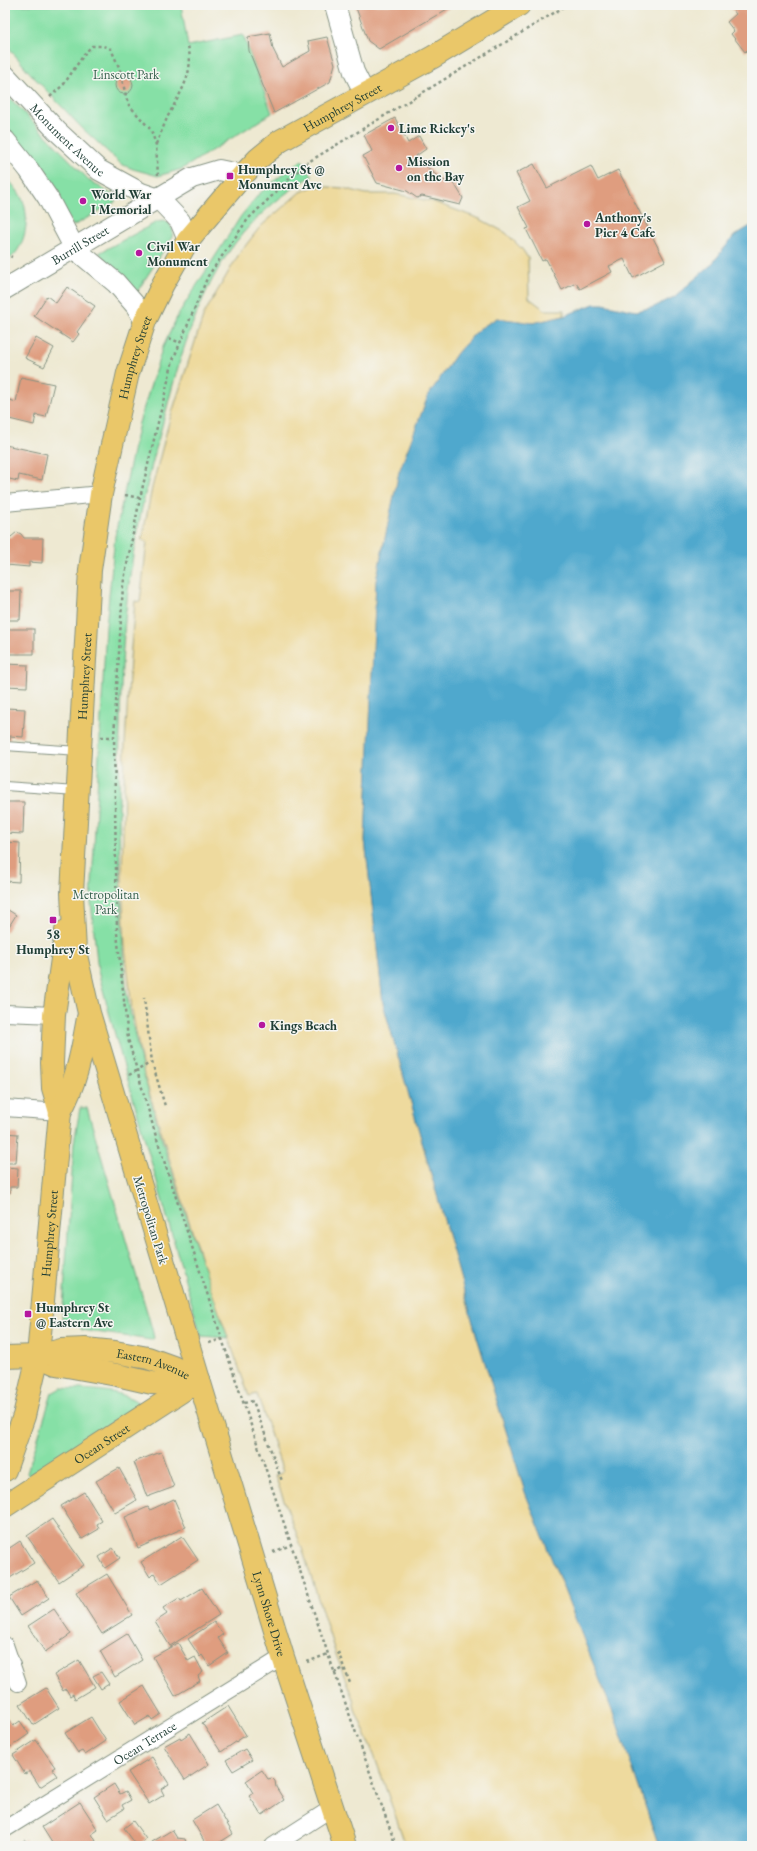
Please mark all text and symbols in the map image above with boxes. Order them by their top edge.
park label: Linscott Park [93,66,160,83]
street label: Humphrey Street [300,79,384,135]
street label: Monument Avenue [27,99,108,180]
place label: Lime Rickey's [399,120,475,137]
marker: Lime Rickey's [386,123,396,133]
place label: Mission on the Bay [407,153,465,185]
place label: Humphrey St @ Monument Ave [238,161,325,193]
marker: Mission on the Bay [394,163,404,173]
marker: Humphrey St @ Monument Ave [225,171,235,181]
place label: World War I Memorial [91,186,152,218]
marker: World War I Memorial [78,196,88,206]
place label: Anthony's Pier 4 Cafe [594,209,656,241]
marker: Anthony's Pier 4 Cafe [582,219,592,229]
street label: Burrill Street [48,221,112,268]
place label: Civil War Monument [147,238,208,270]
marker: Civil War Monument [134,248,144,258]
street label: Humphrey Street [114,312,155,401]
street label: Humphrey Street [73,632,95,720]
park label: Metropolitan Park [73,886,140,918]
marker: 58 Humphrey St [48,915,58,925]
place label: 58 Humphrey St [16,926,90,958]
place label: Kings Beach [270,1017,338,1034]
marker: Kings Beach [257,1020,267,1030]
street label: Metropolitan Park [129,1174,173,1267]
street label: Humphrey Street [37,1189,61,1278]
place label: Humphrey St @ Eastern Ave [36,1299,114,1331]
marker: Humphrey St @ Eastern Ave [23,1309,33,1319]
street label: Eastern Avenue [115,1344,193,1383]
street label: Ocean Street [70,1419,133,1468]
street label: Lynn Shore Drive [249,1569,291,1658]
street label: Ocean Terrace [110,1717,179,1769]

